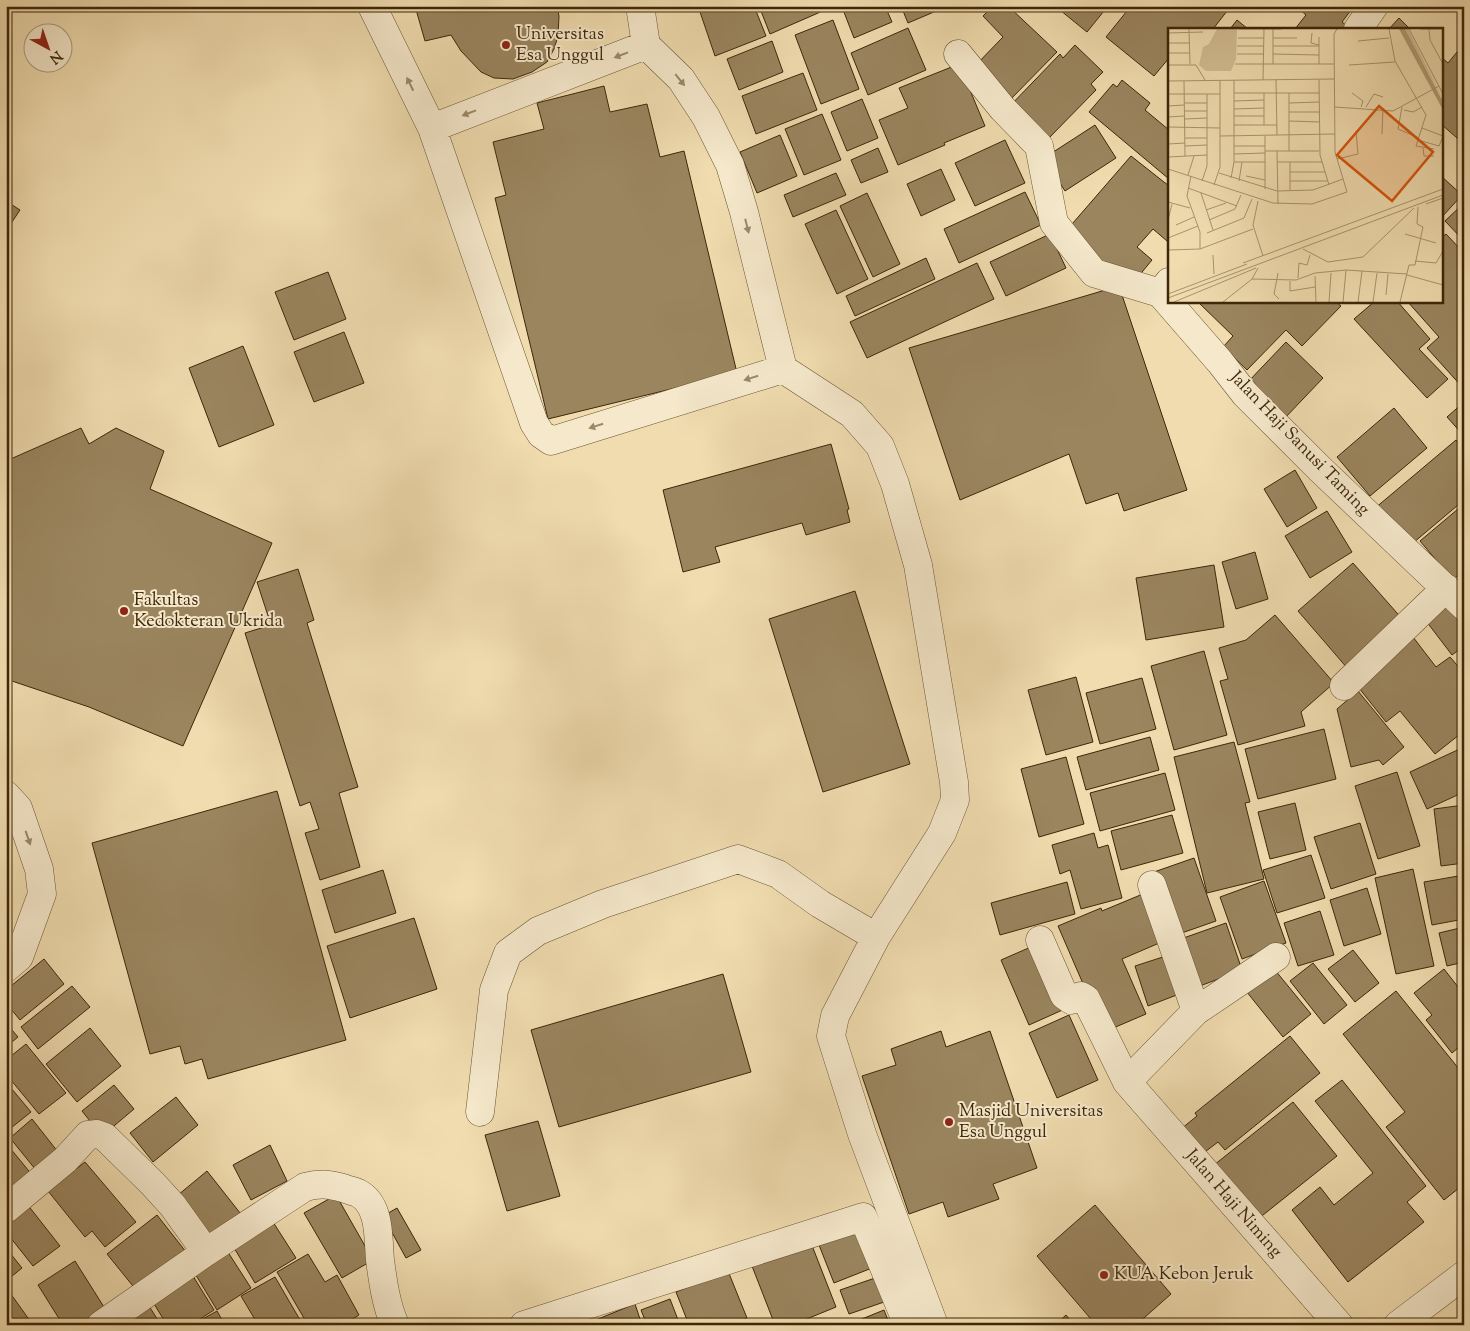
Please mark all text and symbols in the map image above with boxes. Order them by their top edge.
north arrow [22,22,72,72]
place label: Universitas Esa Unggul [516,22,604,69]
inset map [1168,28,1442,302]
marker: Universitas Esa Unggul [500,39,512,51]
text: N [44,45,66,68]
one-way arrow [614,51,628,59]
one-way arrow [675,73,686,86]
one-way arrow [406,77,414,91]
one-way arrow [462,110,477,117]
one-way arrow [743,219,751,234]
street label: Jalan Haji Sanusi Taming [1222,365,1375,522]
one-way arrow [744,375,759,383]
one-way arrow [588,423,603,431]
place label: Fakultas Kedokteran Ukrida [134,588,283,635]
marker: Fakultas Kedokteran Ukrida [118,605,130,617]
one-way arrow [25,830,32,845]
place label: Masjid Universitas Esa Unggul [959,1099,1103,1146]
marker: Masjid Universitas Esa Unggul [943,1116,955,1128]
street label: Jalan Haji Niming [1178,1143,1288,1264]
place label: KUA Kebon Jeruk [1114,1262,1254,1288]
marker: KUA Kebon Jeruk [1098,1269,1110,1281]

